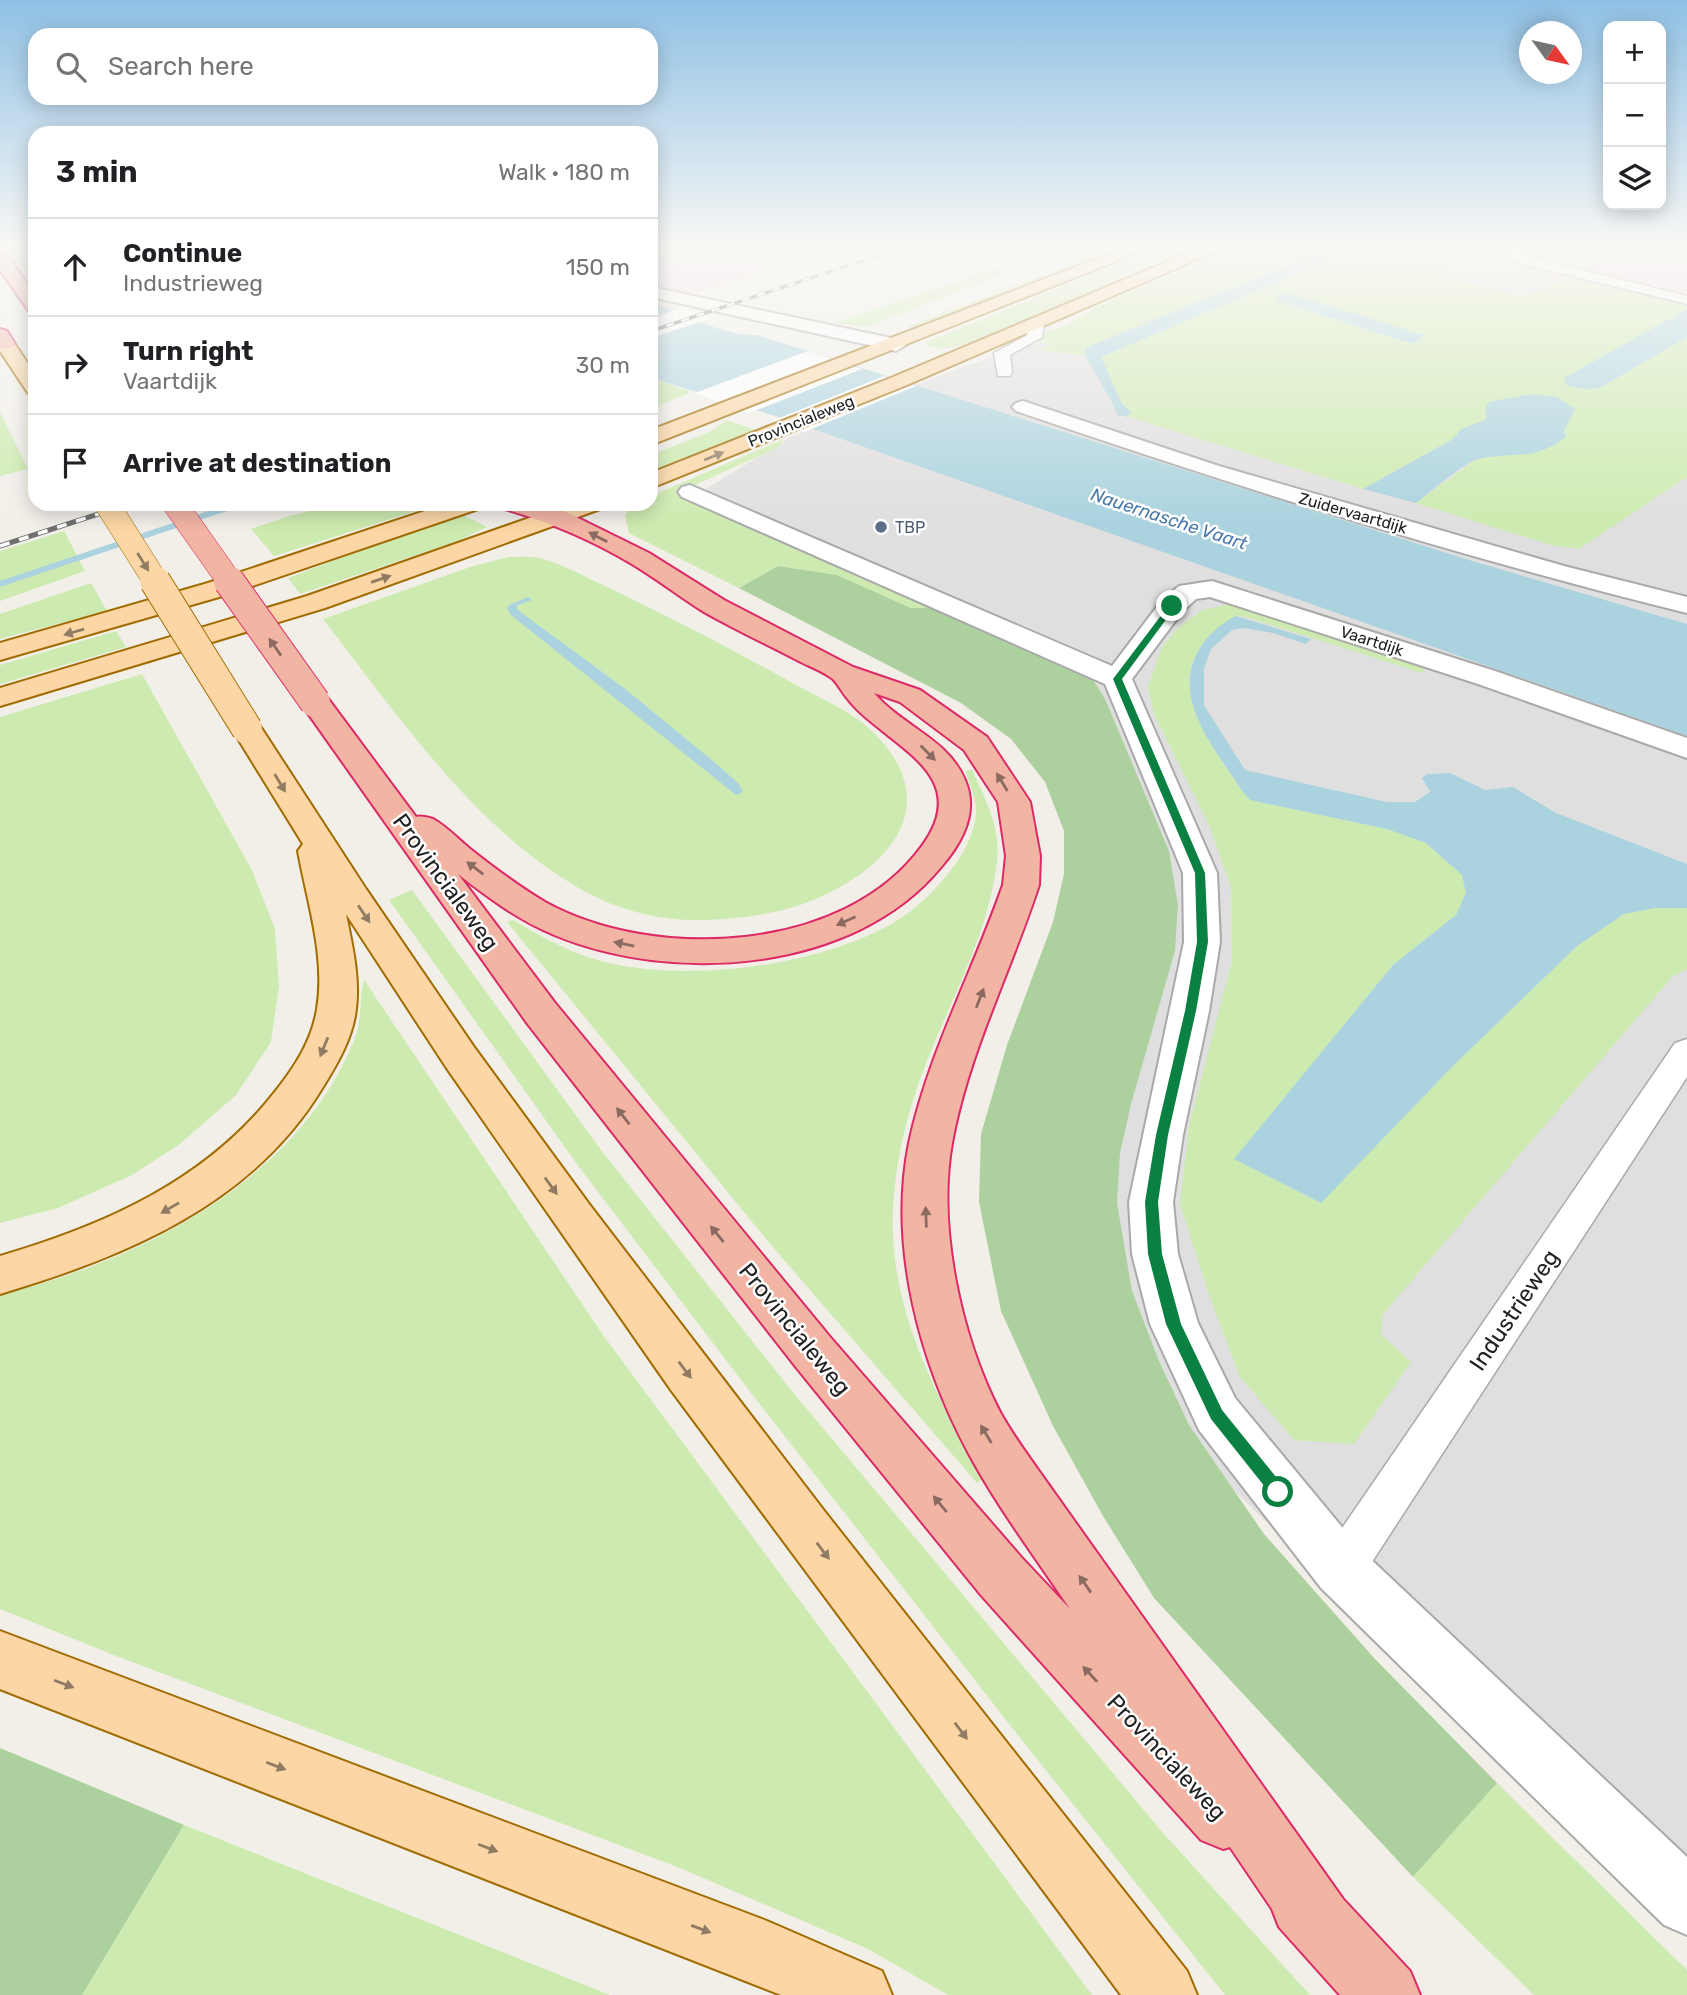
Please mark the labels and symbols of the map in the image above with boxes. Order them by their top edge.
north arrow [1519,21,1582,84]
street label: Provincialeweg [745,391,857,451]
one-way arrow [704,451,725,462]
water label: Nauernasche Vaart [1088,483,1251,555]
street label: Zuidervaartdijk [1297,488,1410,538]
place label: TBP [895,518,925,537]
marker: TBP [873,519,889,535]
one-way arrow [588,532,608,543]
one-way arrow [136,552,149,571]
one-way arrow [370,573,391,584]
route end [1156,590,1187,621]
street label: Vaartdijk [1338,622,1407,660]
one-way arrow [63,627,85,638]
one-way arrow [268,638,282,656]
one-way arrow [919,745,936,761]
one-way arrow [996,773,1009,792]
one-way arrow [274,774,287,793]
street label: Provincialeweg [387,808,505,956]
one-way arrow [466,861,484,875]
one-way arrow [357,905,370,924]
one-way arrow [836,915,856,927]
one-way arrow [613,938,635,949]
one-way arrow [975,988,986,1009]
one-way arrow [319,1036,330,1057]
one-way arrow [616,1108,631,1126]
one-way arrow [544,1177,558,1195]
one-way arrow [160,1202,179,1214]
one-way arrow [921,1206,932,1228]
one-way arrow [710,1225,725,1242]
street label: Industrieweg [1463,1244,1565,1376]
street label: Provincialeweg [733,1257,857,1401]
one-way arrow [677,1361,692,1379]
one-way arrow [980,1424,993,1444]
route start [1262,1476,1293,1507]
one-way arrow [932,1495,947,1513]
one-way arrow [816,1542,830,1560]
one-way arrow [1078,1575,1092,1593]
one-way arrow [1083,1666,1099,1683]
one-way arrow [53,1679,74,1690]
street label: Provincialeweg [1101,1688,1233,1826]
one-way arrow [954,1722,969,1740]
one-way arrow [266,1760,287,1771]
one-way arrow [478,1842,499,1853]
one-way arrow [690,1924,711,1935]

